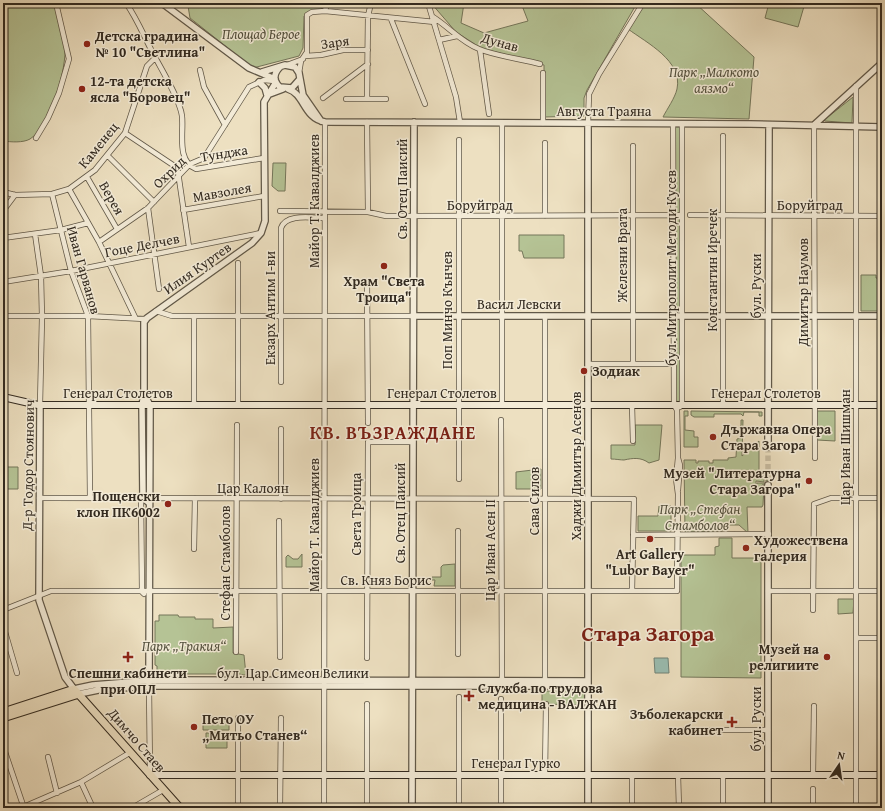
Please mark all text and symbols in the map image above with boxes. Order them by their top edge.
park label: Площад Берое [222,24,300,44]
place label: Детска градина № 10 "Светлина" [94,26,205,62]
street label: Дунав [478,27,521,57]
street label: Заря [319,30,351,54]
marker: Детска градина № 10 "Светлина" [82,39,92,49]
park label: Парк „Малкото аязмо“ [669,62,759,98]
place label: 12-та детска ясла "Боровец" [89,71,191,107]
marker: 12-та детска ясла "Боровец" [77,84,87,94]
street label: Августа Траяна [556,101,652,121]
street label: Каменец [73,118,123,172]
street label: Майор Т. Кавалджиев [304,134,324,268]
street label: Тунджа [199,139,249,167]
street label: Св. Отец Паисий [392,139,412,239]
street label: Охрид [148,151,190,193]
street label: бул. Митрополит Методи Кусев [661,170,681,366]
street label: Мавзолея [191,177,253,207]
street label: Верея [94,178,130,218]
street label: Боруйград [447,195,513,215]
street label: Боруйград [777,195,843,215]
street label: Железни Врата [612,207,632,303]
street label: Константин Иречек [702,208,722,331]
street label: Иван Гарванов [62,224,106,317]
street label: Гоце Делчев [103,228,181,262]
street label: Илия Куртев [159,237,235,299]
street label: Димитър Наумов [793,238,813,347]
street label: Екзарх Антим I-ви [260,251,280,365]
street label: Поп Минчо Кънчев [437,251,457,369]
street label: бул. Руски [746,253,766,319]
marker: Храм "Света Троица" [379,261,389,271]
place label: Храм "Света Троица" [343,271,425,307]
street label: Васил Левски [477,294,561,314]
place label: Зодиак [592,361,641,381]
marker: Зодиак [579,366,589,376]
street label: Генерал Столетов [63,383,173,403]
street label: Генерал Столетов [387,383,497,403]
street label: Генерал Столетов [711,383,821,403]
street label: Цар Иван Шишман [835,389,855,505]
street label: Хаджи Димитър Асенов [566,391,586,541]
street label: Д-р Тодор Стоянович [17,399,39,532]
district label: КВ. ВЪЗРАЖДАНЕ [310,419,476,446]
place label: Държавна Опера Стара Загора [720,419,832,455]
marker: Държавна Опера Стара Загора [708,432,718,442]
street label: Майор Т. Кавалджиев [304,458,324,592]
street label: Св. Отец Паисий [390,463,410,563]
place label: Музей "Литературна Стара Загора" [663,463,802,499]
street label: Сава Силов [524,467,544,535]
street label: Света Троица [346,472,366,556]
marker: Музей "Литературна Стара Загора" [804,476,814,486]
street label: Цар Калоян [217,478,289,498]
place label: Пощенски клон ПК6002 [77,486,160,522]
marker: Пощенски клон ПК6002 [163,499,173,509]
street label: Цар Иван Асен II [480,499,500,601]
park label: Парк „Стефан Стамболов“ [660,499,740,535]
street label: Стефан Стамболов [215,505,235,621]
place label: Художествена галерия [754,530,849,566]
marker: Art Gallery "Lubor Bayer" [645,534,655,544]
marker: Художествена галерия [741,543,751,553]
place label: Art Gallery "Lubor Bayer" [605,544,695,580]
street label: Св. Княз Борис [340,570,432,590]
district label: Стара Загора [581,617,715,649]
park label: Парк „Тракия“ [142,636,226,656]
place label: Музей на религиите [749,639,820,675]
marker: Спешни кабинети при ОПЛ [122,651,134,663]
marker: Музей на религиите [822,652,832,662]
place label: Спешни кабинети при ОПЛ [69,663,187,699]
street label: бул. Цар Симеон Велики [217,663,369,683]
place label: Служба по трудова медицина - ВАЛЖАН [478,678,617,714]
street label: бул. Руски [746,686,766,752]
marker: Служба по трудова медицина - ВАЛЖАН [463,690,475,702]
street label: Димчо Стаев [103,703,171,777]
place label: Зъболекарски кабинет [630,704,724,740]
place label: Пето ОУ „Митьо Станев“ [202,709,308,745]
marker: Зъболекарски кабинет [726,716,738,728]
marker: Пето ОУ „Митьо Станев“ [189,722,199,732]
north arrow [819,745,859,785]
text: N [836,747,847,764]
street label: Генерал Гурко [472,753,561,773]

